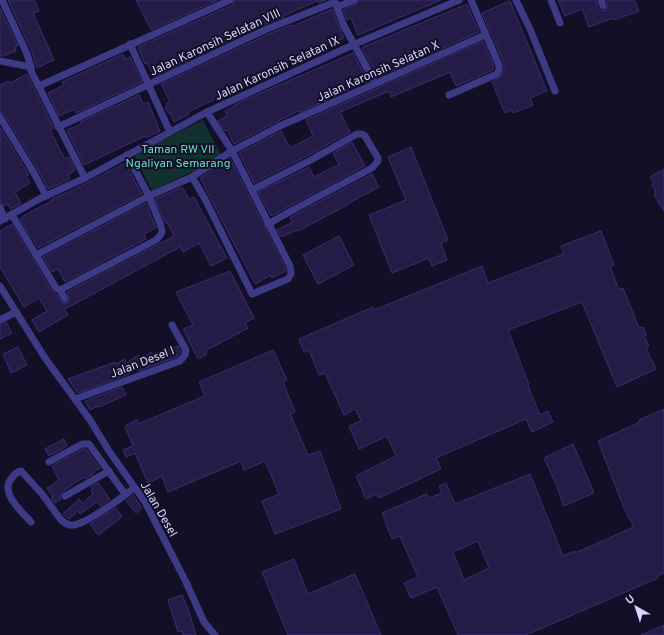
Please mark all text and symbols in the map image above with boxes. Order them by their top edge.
street label: Jalan Karonsih Selatan VIII [147,5,284,80]
street label: Jalan Karonsih Selatan IX [212,33,342,105]
street label: Jalan Karonsih Selatan X [315,38,442,106]
park label: Taman RW VII Ngaliyan Semarang [126,142,230,172]
street label: Jalan Desel I [108,343,177,383]
street label: Jalan Desel [136,479,180,540]
north arrow [616,587,656,627]
text: U [623,592,638,608]

